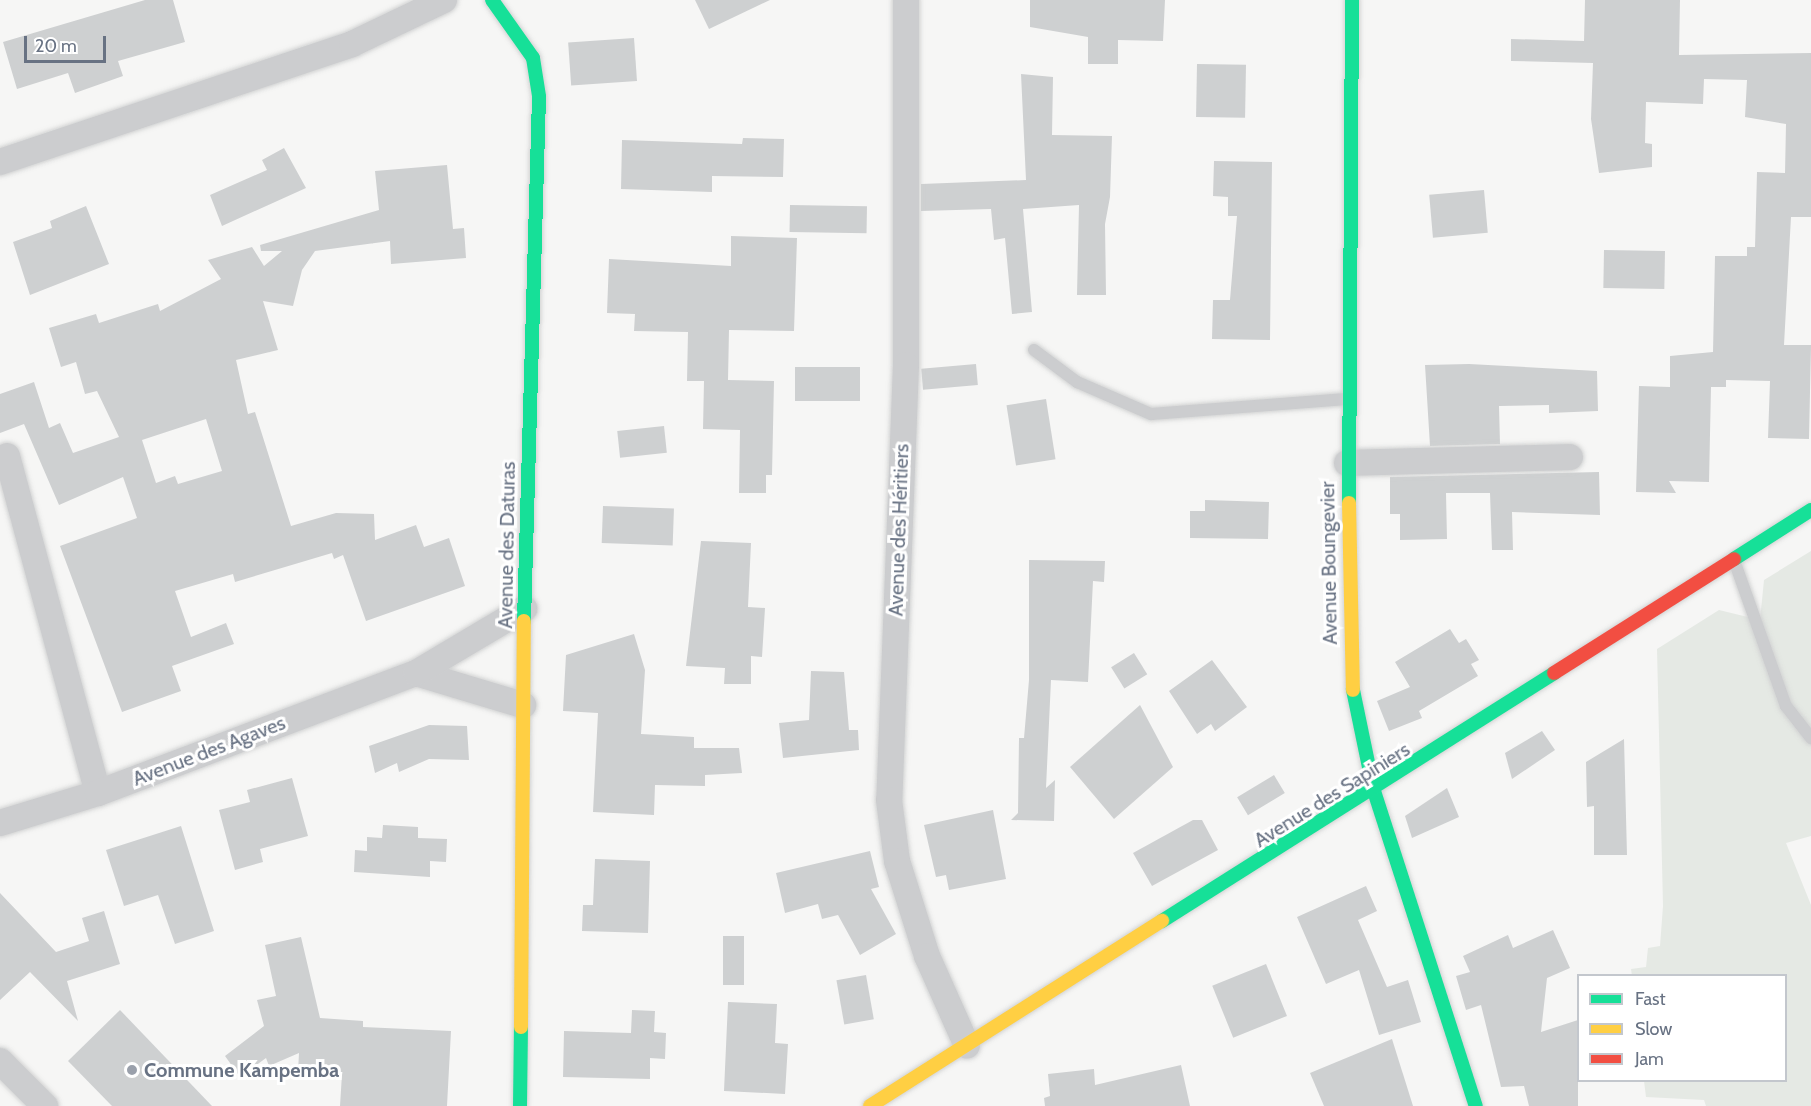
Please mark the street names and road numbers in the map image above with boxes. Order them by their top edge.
street label: Avenue des Héritiers [884,443,914,617]
street label: Avenue des Daturas [494,461,520,629]
street label: Avenue Boungevier [1316,481,1342,645]
street label: Avenue des Agaves [129,711,289,791]
street label: Avenue des Sapiniers [1250,737,1414,853]

